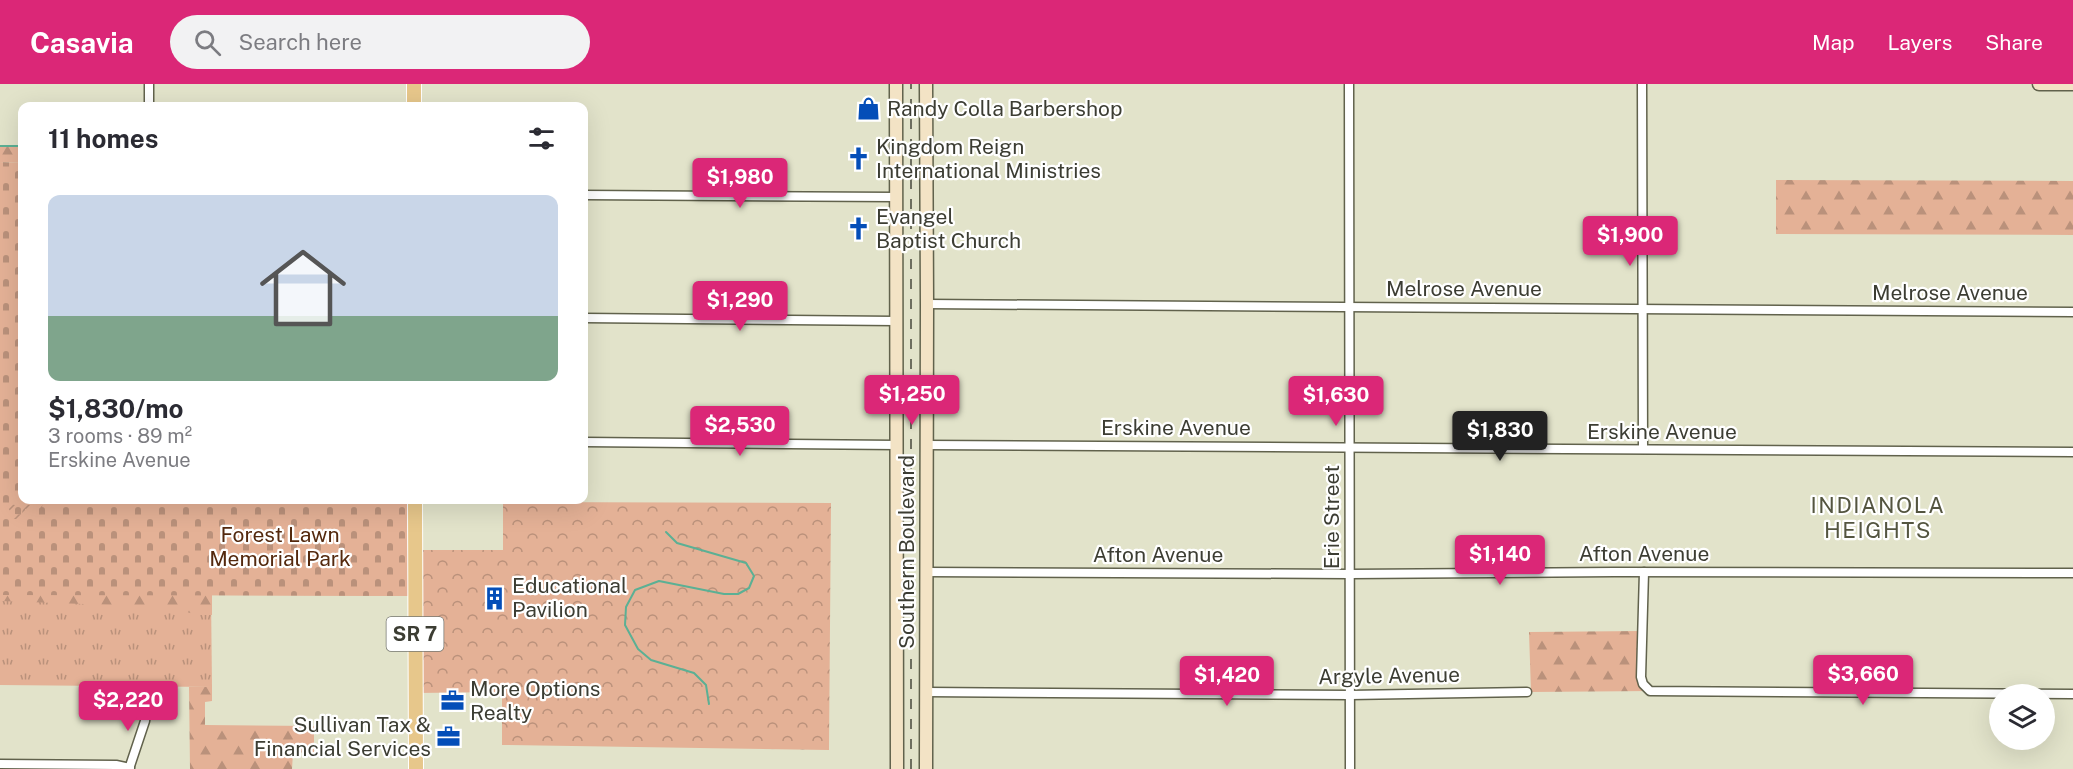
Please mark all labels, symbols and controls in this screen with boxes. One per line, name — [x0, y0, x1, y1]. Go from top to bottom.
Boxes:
search box — [170, 15, 590, 69]
text: Casavia — [30, 26, 134, 59]
icon: search — [191, 26, 224, 59]
text: Search here — [239, 29, 362, 55]
text: Map — [1812, 30, 1855, 55]
text: Layers — [1888, 30, 1952, 55]
text: Share — [1985, 30, 2043, 55]
shop icon: Randy Colla Barbershop — [856, 96, 882, 122]
place label: Randy Colla Barbershop — [887, 96, 1122, 121]
icon: filters — [525, 122, 558, 155]
text: 11 homes — [48, 123, 158, 154]
place label: Kingdom Reign International Ministries — [876, 134, 1101, 183]
church icon: Kingdom Reign International Ministries — [845, 146, 871, 172]
pin: $1,980 — [691, 158, 789, 209]
text: $1,980 — [706, 165, 774, 189]
place label: Evangel Baptist Church — [876, 204, 1021, 253]
church icon: Evangel Baptist Church — [845, 216, 871, 242]
pin: $1,900 — [1581, 216, 1679, 267]
text: $1,900 — [1597, 223, 1663, 247]
icon: home — [249, 234, 357, 342]
street label: Melrose Avenue — [1386, 276, 1542, 301]
street label: Melrose Avenue — [1872, 280, 2028, 305]
pin: $1,290 — [691, 281, 789, 332]
text: $1,290 — [707, 288, 773, 312]
pin: $1,250 — [863, 375, 961, 426]
pin: $1,630 — [1287, 376, 1385, 427]
text: $1,250 — [878, 382, 946, 406]
text: $1,630 — [1303, 383, 1370, 407]
text: $1,830/mo — [48, 393, 184, 424]
pin: $2,530 — [691, 406, 789, 457]
pin: $1,830 — [1451, 411, 1549, 462]
text: $2,530 — [704, 413, 776, 437]
street label: Erskine Avenue — [1101, 415, 1251, 440]
text: $1,830 — [1466, 418, 1534, 442]
street label: Erskine Avenue — [1587, 419, 1737, 444]
text: 3 rooms · 89 m² — [48, 424, 192, 448]
text: Erskine Avenue — [48, 448, 191, 472]
street label: Southern Boulevard — [894, 455, 919, 649]
street label: Erie Street — [1319, 465, 1344, 569]
district label: INDIANOLA HEIGHTS — [1811, 492, 1945, 543]
park label: Forest Lawn Memorial Park — [209, 522, 351, 571]
pin: $1,140 — [1451, 535, 1549, 586]
street label: Afton Avenue — [1579, 541, 1709, 566]
street label: Afton Avenue — [1093, 542, 1223, 567]
text: $1,140 — [1469, 542, 1531, 566]
place label: Educational Pavilion — [512, 573, 627, 622]
building icon: Educational Pavilion — [481, 585, 507, 611]
road number: SR 7 — [386, 617, 444, 651]
pin: $3,660 — [1814, 655, 1912, 706]
pin: $1,420 — [1178, 656, 1276, 707]
street label: Argyle Avenue — [1318, 662, 1460, 689]
text: $3,660 — [1827, 662, 1899, 686]
text: $1,420 — [1194, 663, 1260, 687]
place label: More Options Realty — [470, 676, 600, 725]
pin: $2,220 — [79, 681, 177, 732]
map controls — [1989, 684, 2055, 750]
button: layers — [1989, 684, 2055, 750]
text: $2,220 — [93, 688, 163, 712]
office icon: More Options Realty — [439, 688, 465, 714]
place label: Sullivan Tax & Financial Services — [254, 712, 431, 761]
office icon: Sullivan Tax & Financial Services — [436, 724, 462, 750]

